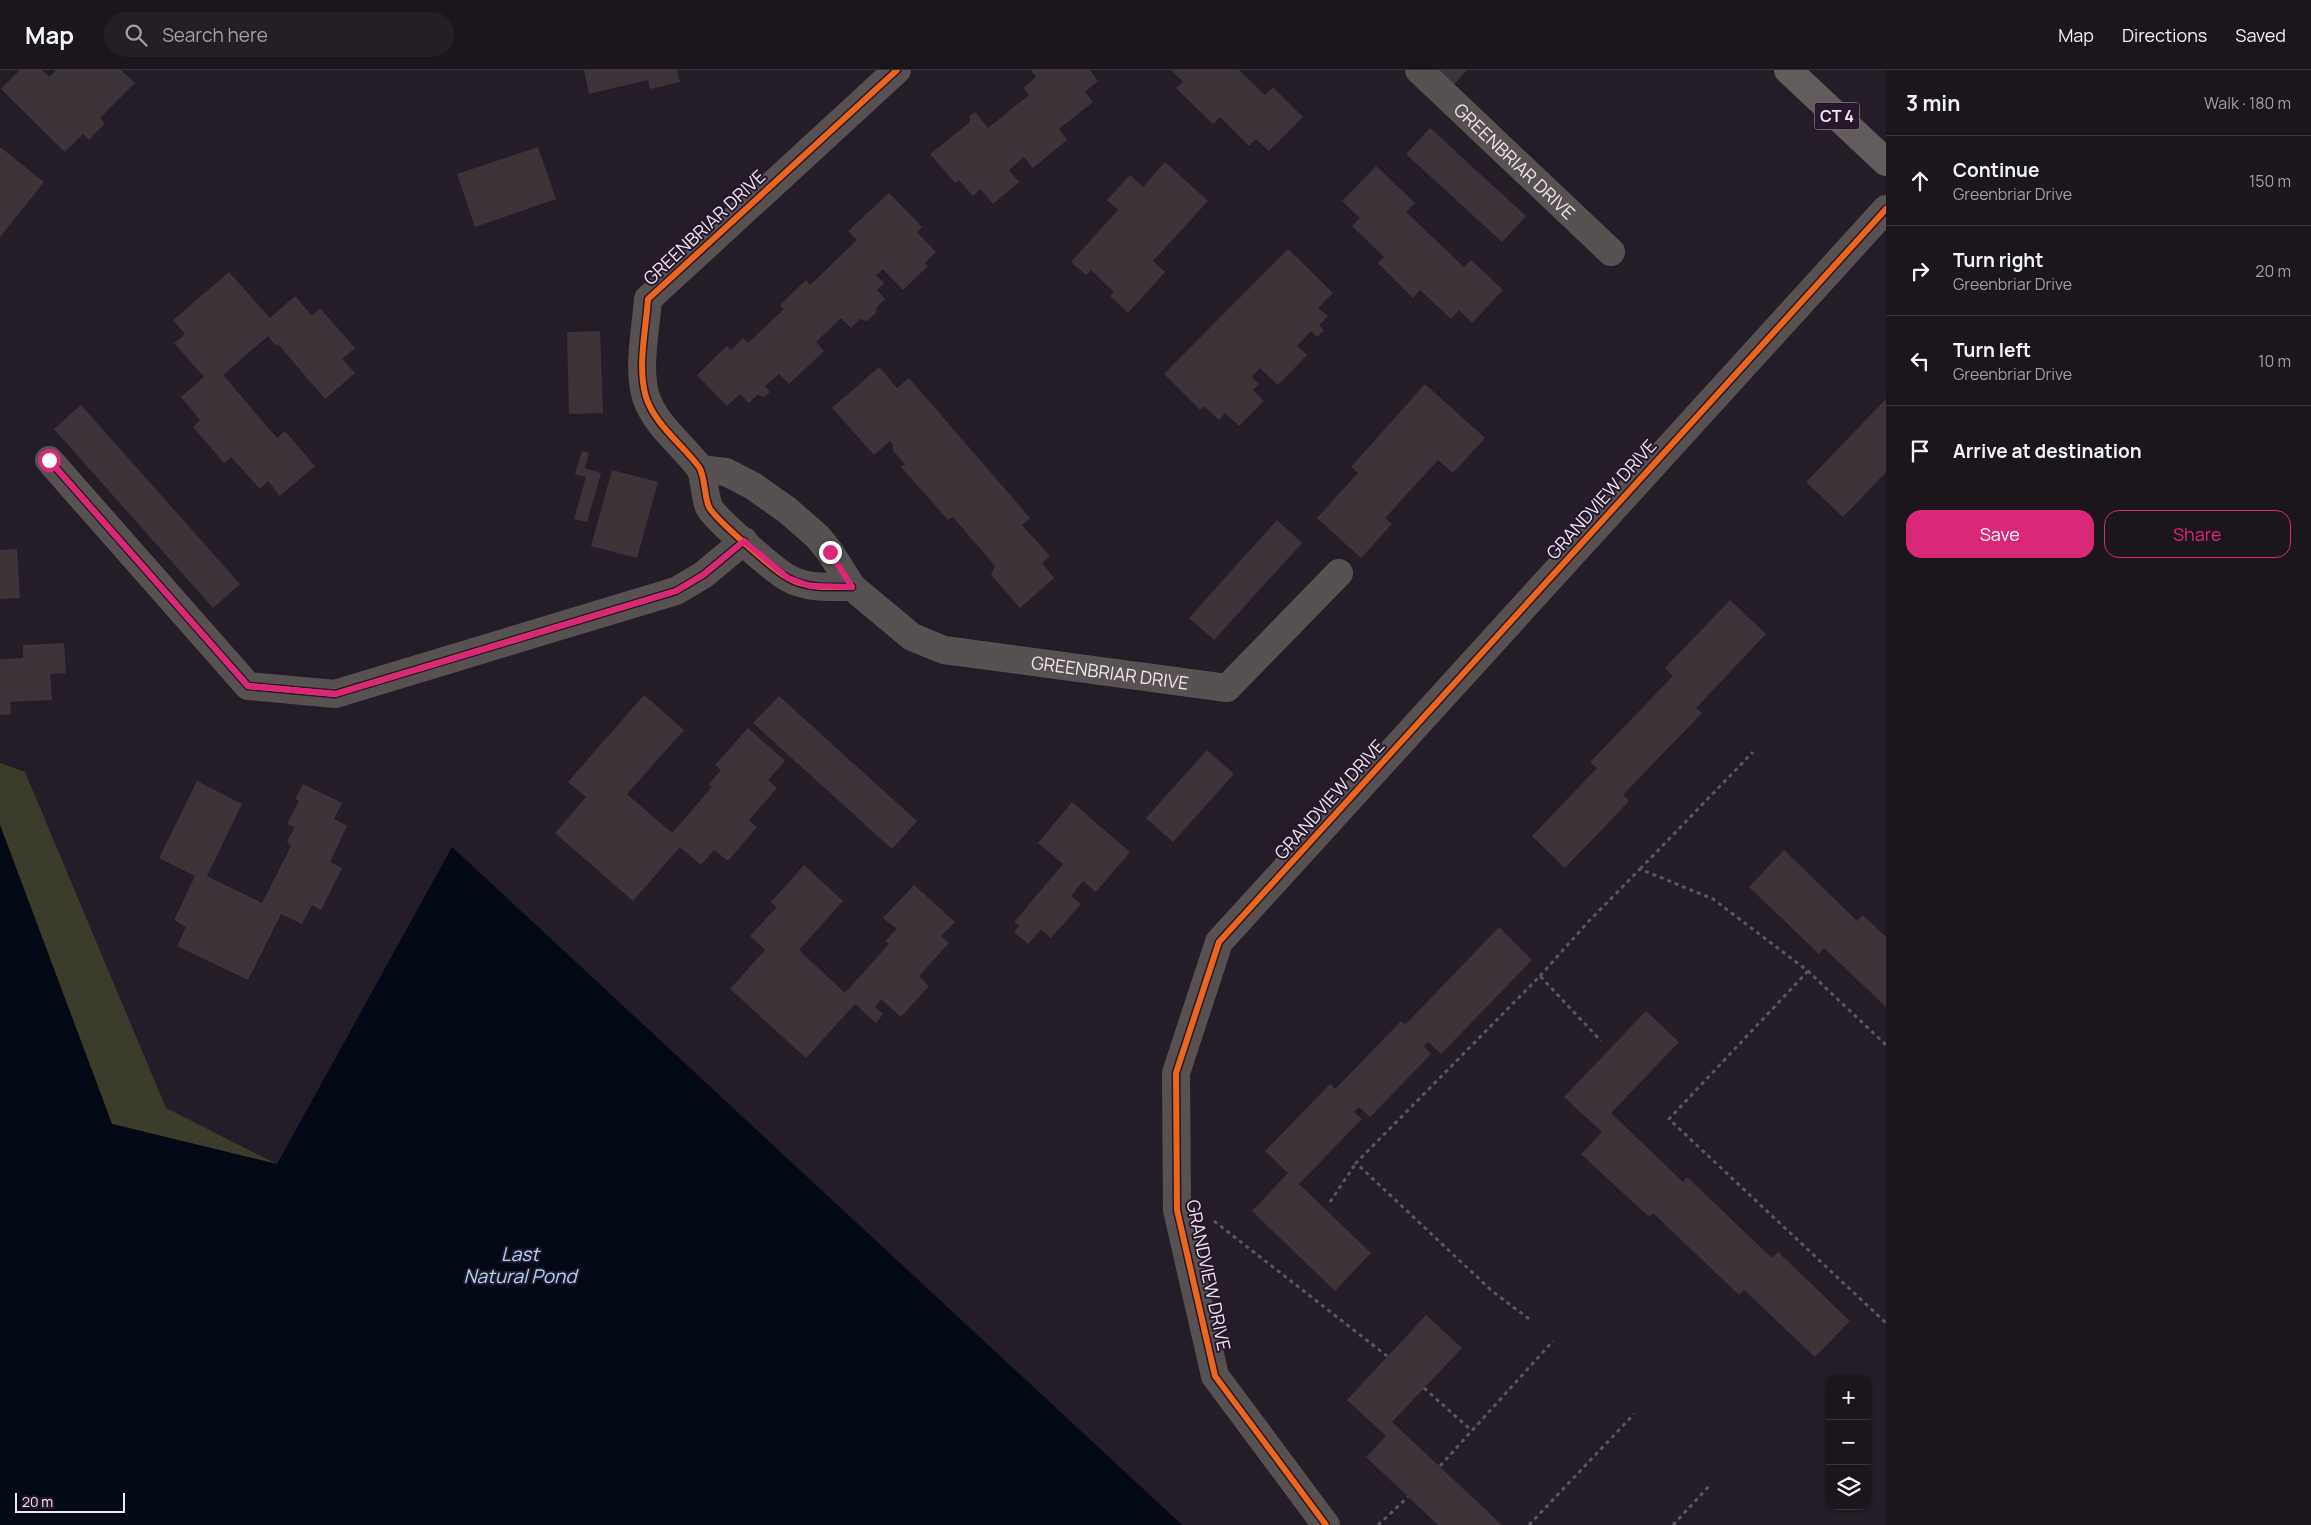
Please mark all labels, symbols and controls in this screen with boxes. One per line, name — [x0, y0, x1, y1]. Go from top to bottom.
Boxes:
search box — [104, 12, 454, 57]
text: Map — [25, 18, 74, 51]
icon: search — [122, 21, 150, 49]
text: Search here — [162, 22, 268, 48]
text: Map — [2058, 23, 2094, 47]
text: Directions — [2122, 23, 2207, 47]
text: Saved — [2235, 23, 2286, 47]
text: 3 min — [1906, 89, 1960, 117]
text: Walk · 180 m — [2204, 92, 2291, 114]
street label: GREENBRIAR DRIVE — [1449, 98, 1581, 224]
road number: CT 4 — [1814, 102, 1860, 129]
text: Continue — [1953, 157, 2039, 183]
street label: GREENBRIAR DRIVE — [638, 164, 770, 290]
icon: ahead — [1906, 167, 1934, 195]
text: 150 m — [2249, 170, 2291, 192]
text: Greenbriar Drive — [1953, 183, 2072, 205]
text: Turn right — [1953, 247, 2043, 273]
icon: right — [1906, 257, 1934, 285]
text: 20 m — [2255, 260, 2291, 282]
text: Greenbriar Drive — [1953, 273, 2072, 295]
text: Turn left — [1953, 337, 2031, 363]
icon: left — [1906, 347, 1934, 375]
text: 10 m — [2258, 350, 2291, 372]
text: Greenbriar Drive — [1953, 363, 2072, 385]
street label: GRANDVIEW DRIVE — [1541, 434, 1661, 564]
icon: arrive — [1906, 437, 1934, 465]
text: Arrive at destination — [1953, 438, 2142, 464]
route start — [38, 449, 61, 472]
button: Save — [1906, 510, 2094, 558]
button: Share — [2104, 510, 2291, 558]
route end — [819, 541, 842, 564]
street label: GREENBRIAR DRIVE — [1030, 650, 1190, 695]
street label: GRANDVIEW DRIVE — [1269, 734, 1389, 864]
street label: GRANDVIEW DRIVE — [1181, 1197, 1237, 1353]
water label: Last Natural Pond — [464, 1241, 579, 1289]
map controls — [1826, 1375, 1871, 1510]
button: + — [1826, 1375, 1871, 1420]
button: − — [1826, 1420, 1871, 1465]
button: layers — [1826, 1465, 1871, 1510]
scale bar — [15, 1490, 125, 1513]
text: 20 m — [22, 1492, 53, 1511]

